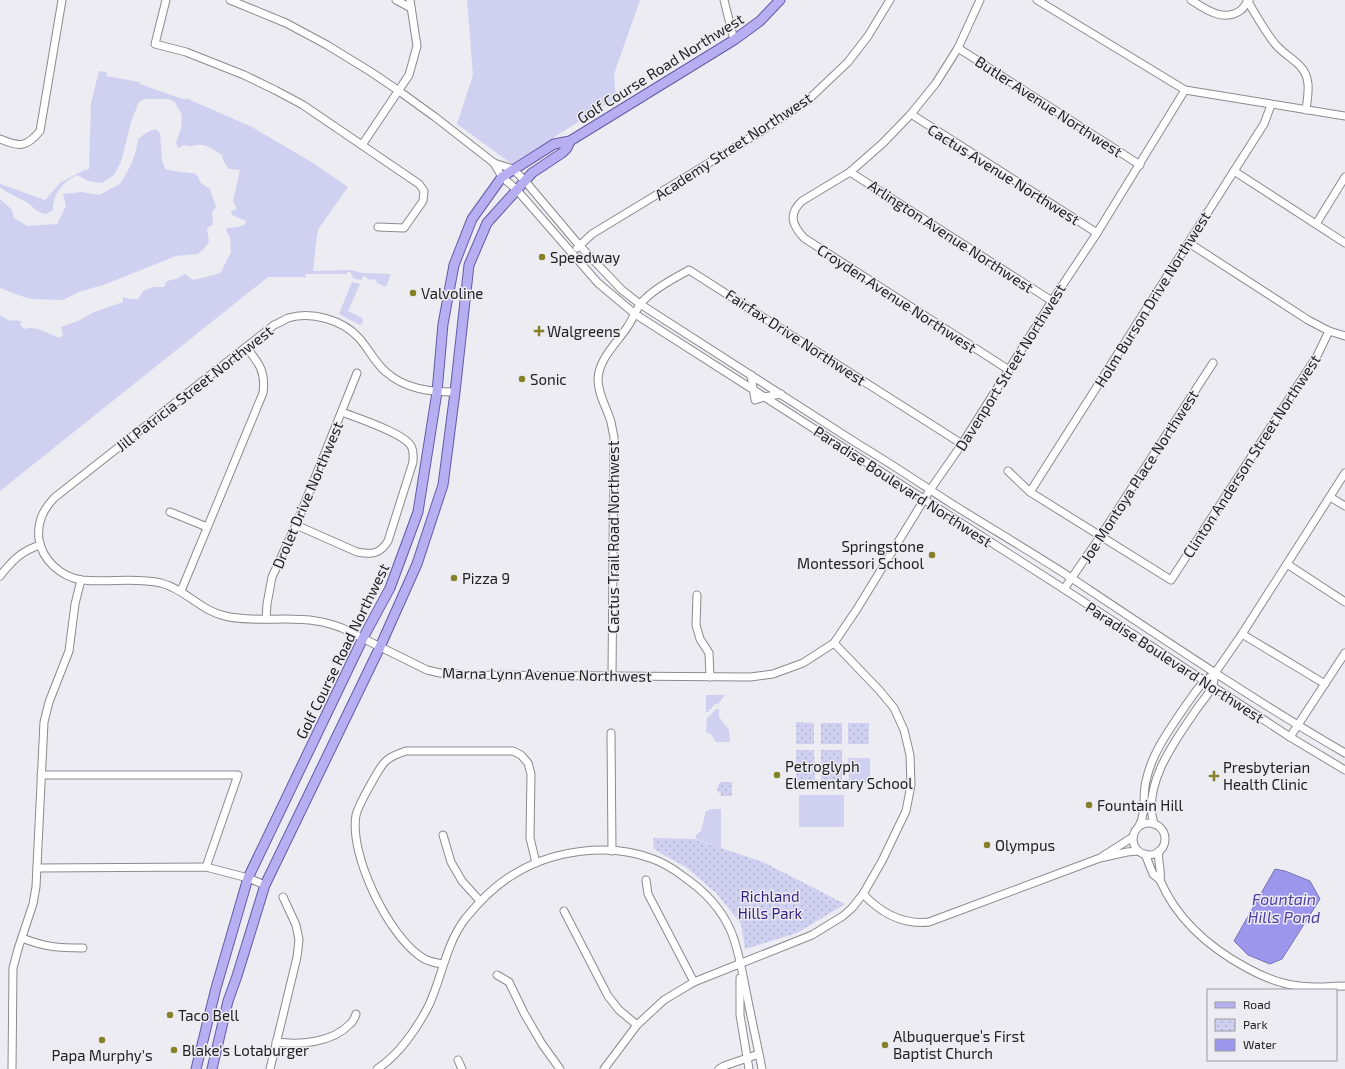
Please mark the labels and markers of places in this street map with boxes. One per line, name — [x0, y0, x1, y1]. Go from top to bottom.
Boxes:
place label: Speedway — [550, 248, 620, 266]
marker: Speedway — [537, 252, 547, 262]
place label: Valvoline — [421, 284, 483, 302]
marker: Valvoline — [408, 288, 418, 298]
place label: Walgreens — [547, 322, 620, 340]
marker: Walgreens — [534, 326, 544, 336]
place label: Sonic — [530, 370, 567, 388]
marker: Sonic — [517, 374, 527, 384]
place label: Springstone Montessori School — [797, 537, 925, 572]
marker: Springstone Montessori School — [927, 550, 937, 560]
place label: Pizza 9 — [462, 569, 510, 587]
marker: Pizza 9 — [449, 573, 459, 583]
place label: Petroglyph Elementary School — [785, 757, 913, 792]
place label: Presbyterian Health Clinic — [1223, 758, 1310, 793]
marker: Petroglyph Elementary School — [772, 770, 782, 780]
marker: Presbyterian Health Clinic — [1208, 770, 1220, 782]
place label: Fountain Hill — [1097, 796, 1184, 814]
marker: Fountain Hill — [1084, 800, 1094, 810]
place label: Olympus — [995, 836, 1055, 854]
marker: Olympus — [982, 840, 992, 850]
place label: Taco Bell — [178, 1006, 239, 1024]
marker: Taco Bell — [165, 1010, 175, 1020]
place label: Albuquerque’s First Baptist Church — [893, 1027, 1025, 1062]
marker: Papa Murphy's — [97, 1035, 107, 1045]
marker: Albuquerque’s First Baptist Church — [880, 1040, 890, 1050]
place label: Blake's Lotaburger — [182, 1041, 309, 1059]
marker: Blake's Lotaburger — [169, 1045, 179, 1055]
place label: Papa Murphy's — [51, 1046, 153, 1064]

